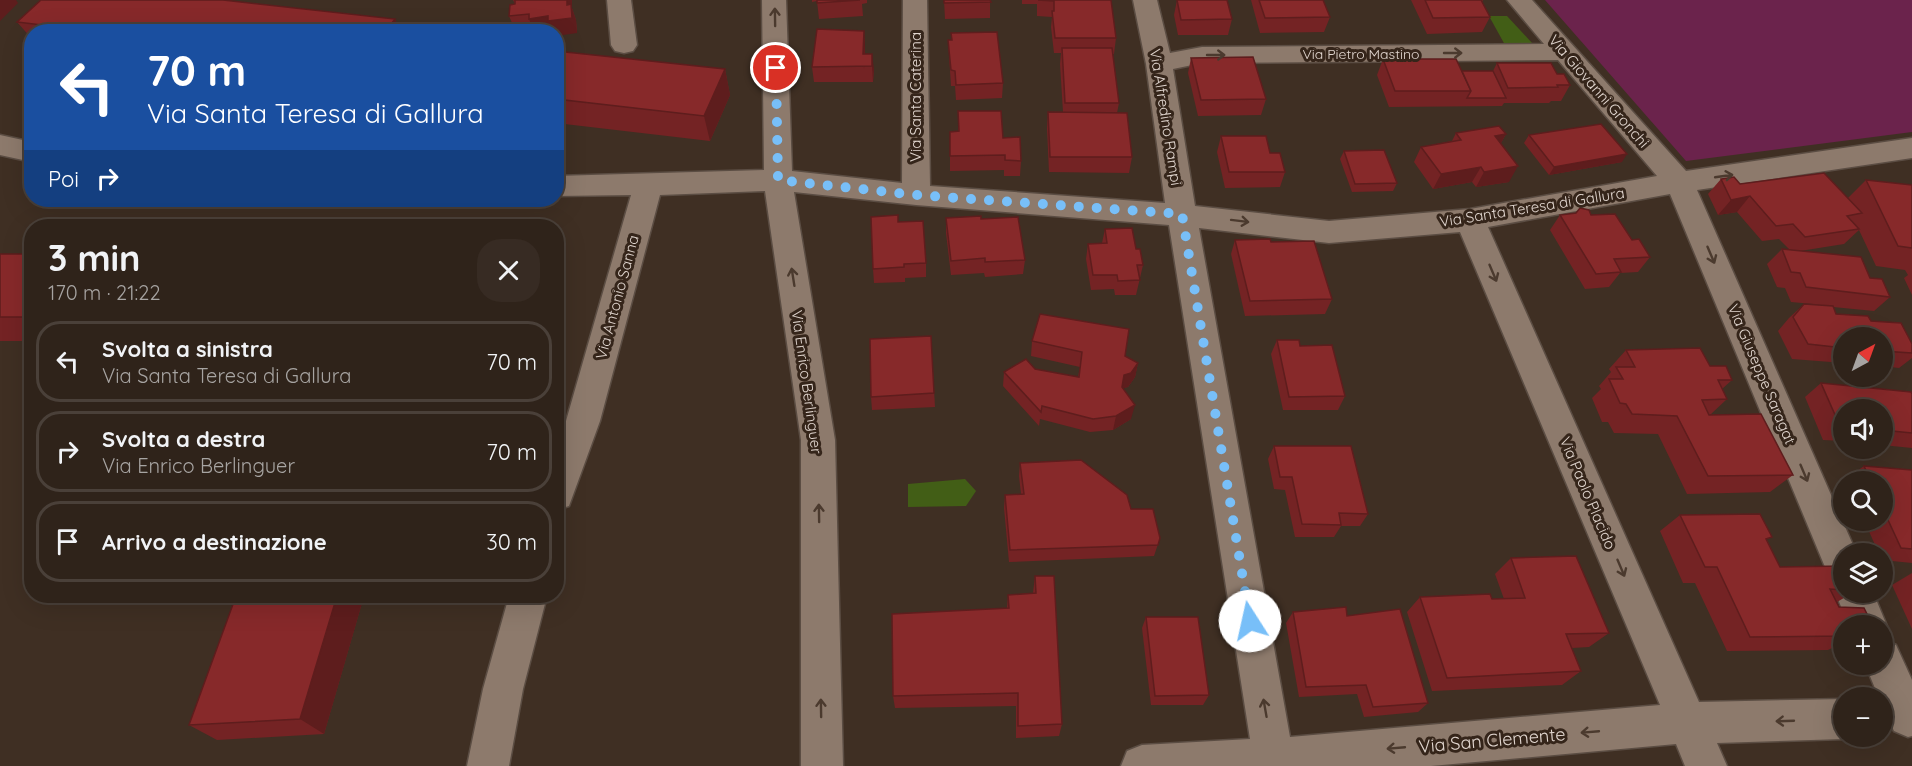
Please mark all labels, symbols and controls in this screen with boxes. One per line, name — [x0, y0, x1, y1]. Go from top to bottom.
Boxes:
one-way arrow — [769, 7, 781, 27]
street label: Via Giovanni Gronchi — [1545, 31, 1653, 151]
street label: Via Santa Caterina — [906, 32, 925, 162]
pin — [750, 42, 801, 93]
text: 70 m — [147, 44, 246, 97]
street label: Via Pietro Mastino — [1303, 45, 1419, 63]
street label: Via Alfredino Rampi — [1146, 47, 1186, 187]
one-way arrow — [1443, 47, 1463, 59]
icon: left — [48, 48, 126, 126]
one-way arrow — [1206, 49, 1226, 61]
icon: arrive — [759, 51, 792, 84]
text: Via Santa Teresa di Gallura — [147, 96, 484, 130]
icon: right — [91, 162, 124, 195]
text: Poi — [48, 165, 79, 193]
one-way arrow — [1713, 170, 1733, 181]
street label: Via Santa Teresa di Gallura — [1438, 183, 1626, 231]
one-way arrow — [1229, 216, 1249, 227]
street label: Via Antonio Sanna — [591, 233, 643, 361]
text: 3 min — [48, 235, 141, 280]
button: close — [477, 239, 540, 302]
one-way arrow — [1706, 245, 1717, 264]
one-way arrow — [1488, 264, 1499, 282]
one-way arrow — [787, 268, 798, 288]
text: 170 m · 21:22 — [48, 280, 160, 305]
street label: Via Giuseppe Saragat — [1724, 301, 1800, 447]
street label: Via Enrico Berlinguer — [788, 309, 827, 455]
north arrow — [1833, 327, 1893, 387]
map controls — [1833, 327, 1893, 747]
text: Svolta a sinistra — [102, 335, 273, 363]
icon: left — [51, 345, 84, 378]
text: 70 m — [487, 348, 537, 376]
text: Via Santa Teresa di Gallura — [102, 363, 351, 388]
button: sound — [1833, 399, 1893, 459]
text: Svolta a destra — [102, 425, 265, 453]
street label: Via Paolo Placido — [1556, 434, 1620, 552]
icon: right — [51, 435, 84, 468]
text: 70 m — [487, 438, 537, 466]
text: Via Enrico Berlinguer — [102, 453, 295, 478]
one-way arrow — [1799, 464, 1810, 482]
button: search — [1833, 471, 1893, 531]
one-way arrow — [813, 503, 825, 523]
icon: arrive — [51, 525, 84, 558]
text: Arrivo a destinazione — [102, 528, 327, 556]
text: 30 m — [486, 528, 537, 556]
button: layers — [1833, 543, 1893, 603]
one-way arrow — [1616, 559, 1627, 577]
position arrow — [1218, 589, 1282, 653]
button: + — [1833, 615, 1893, 675]
button: − — [1833, 687, 1893, 747]
one-way arrow — [815, 698, 827, 718]
one-way arrow — [1259, 699, 1270, 719]
one-way arrow — [1776, 715, 1796, 726]
street label: Via San Clemente — [1418, 722, 1566, 758]
one-way arrow — [1581, 727, 1601, 738]
one-way arrow — [1387, 743, 1407, 754]

